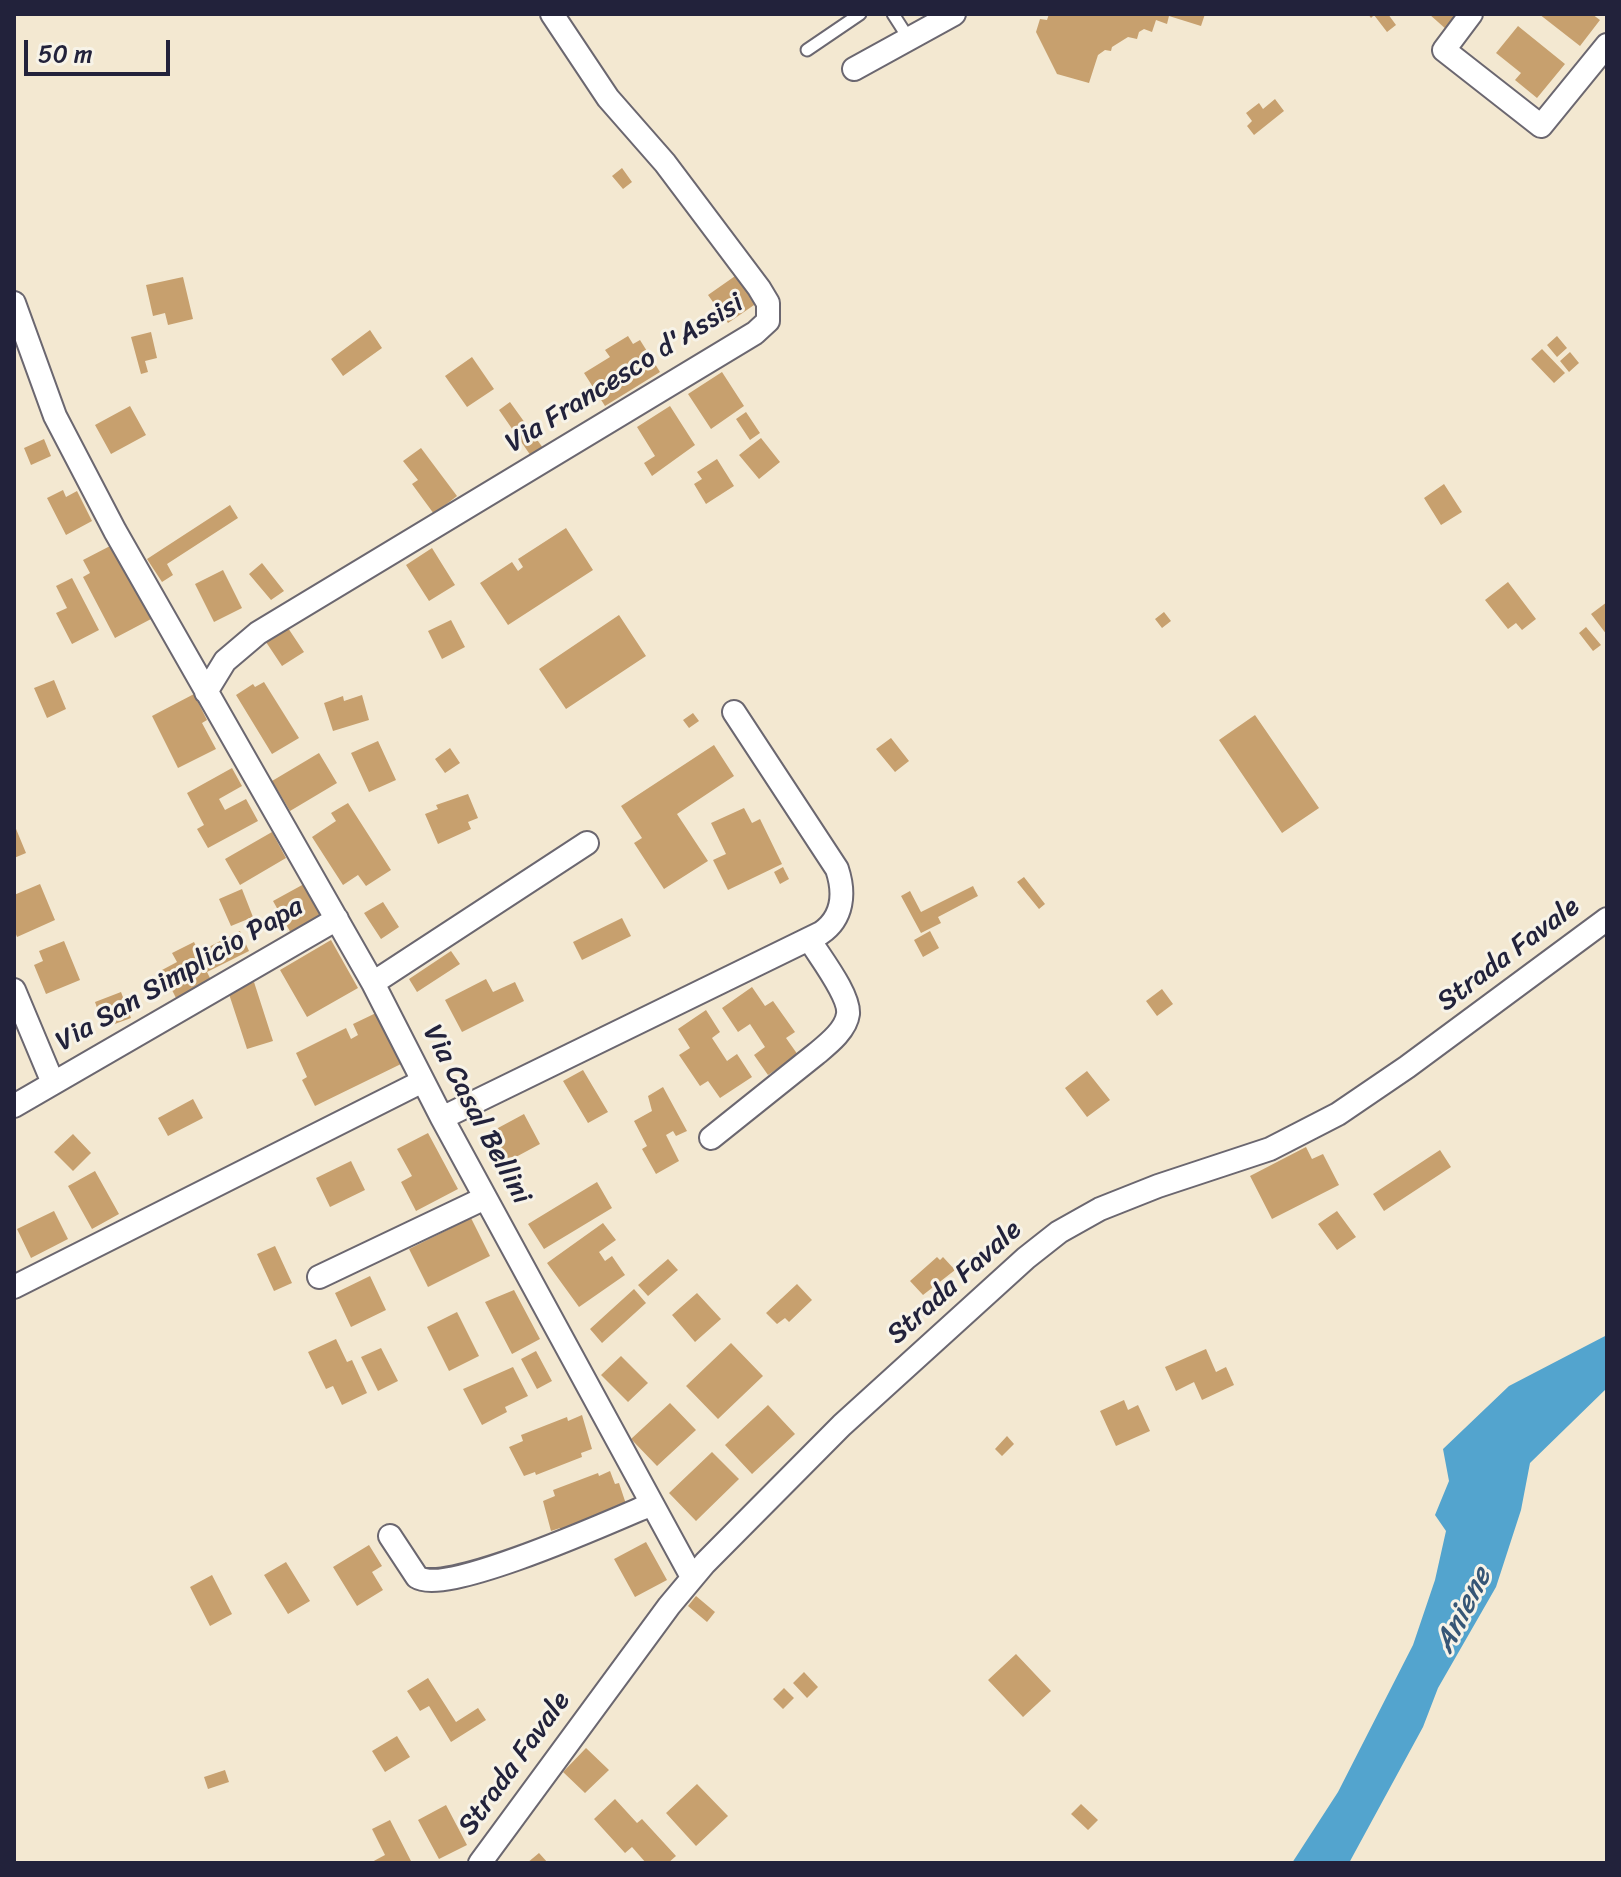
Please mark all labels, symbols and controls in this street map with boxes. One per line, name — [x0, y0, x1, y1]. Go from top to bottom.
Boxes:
scale bar — [28, 24, 174, 74]
text: 50 m — [38, 33, 93, 75]
street label: Via Francesco d'Assisi — [500, 287, 750, 461]
street label: Via San Simplicio Papa — [50, 890, 310, 1060]
street label: Strada Favale — [1431, 891, 1587, 1019]
street label: Via Casal Bellini — [415, 1020, 537, 1210]
street label: Strada Favale — [881, 1214, 1029, 1352]
water label: Aniene — [1427, 1563, 1501, 1659]
street label: Strada Favale — [452, 1686, 578, 1842]

